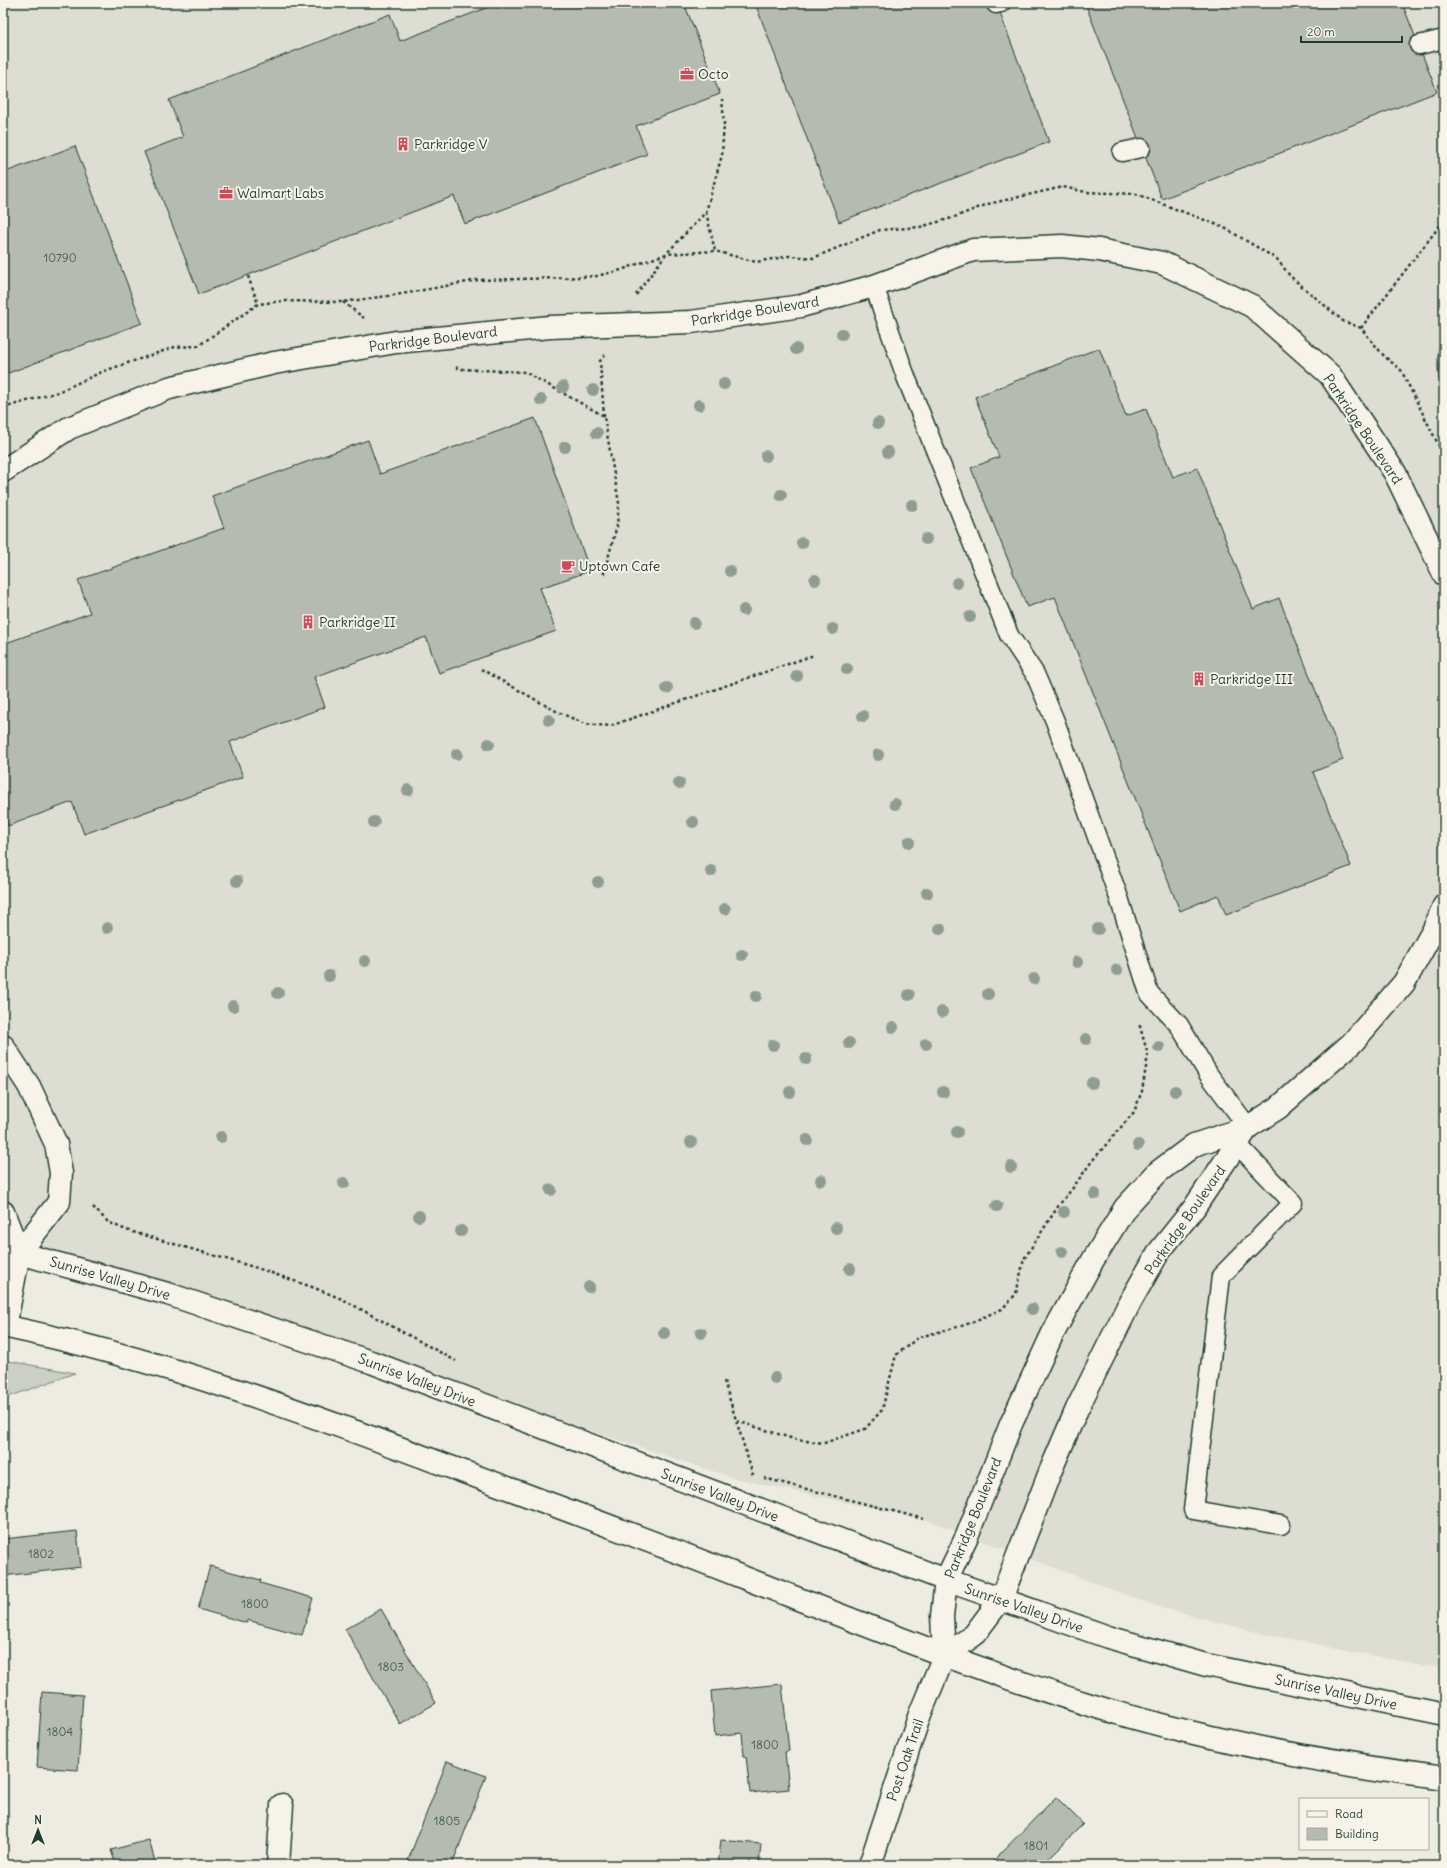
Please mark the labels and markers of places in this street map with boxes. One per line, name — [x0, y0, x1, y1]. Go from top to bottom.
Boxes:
place label: Octo — [698, 65, 729, 83]
office icon: Octo — [679, 66, 695, 82]
place label: Parkridge V — [414, 135, 488, 153]
building icon: Parkridge V — [395, 136, 411, 152]
place label: Walmart Labs — [237, 184, 324, 202]
office icon: Walmart Labs — [218, 185, 234, 201]
place label: Uptown Cafe — [579, 557, 660, 575]
cafe icon: Uptown Cafe — [560, 558, 576, 574]
place label: Parkridge II — [319, 613, 396, 631]
building icon: Parkridge II — [300, 614, 316, 630]
place label: Parkridge III — [1210, 670, 1293, 688]
building icon: Parkridge III — [1191, 671, 1207, 687]

